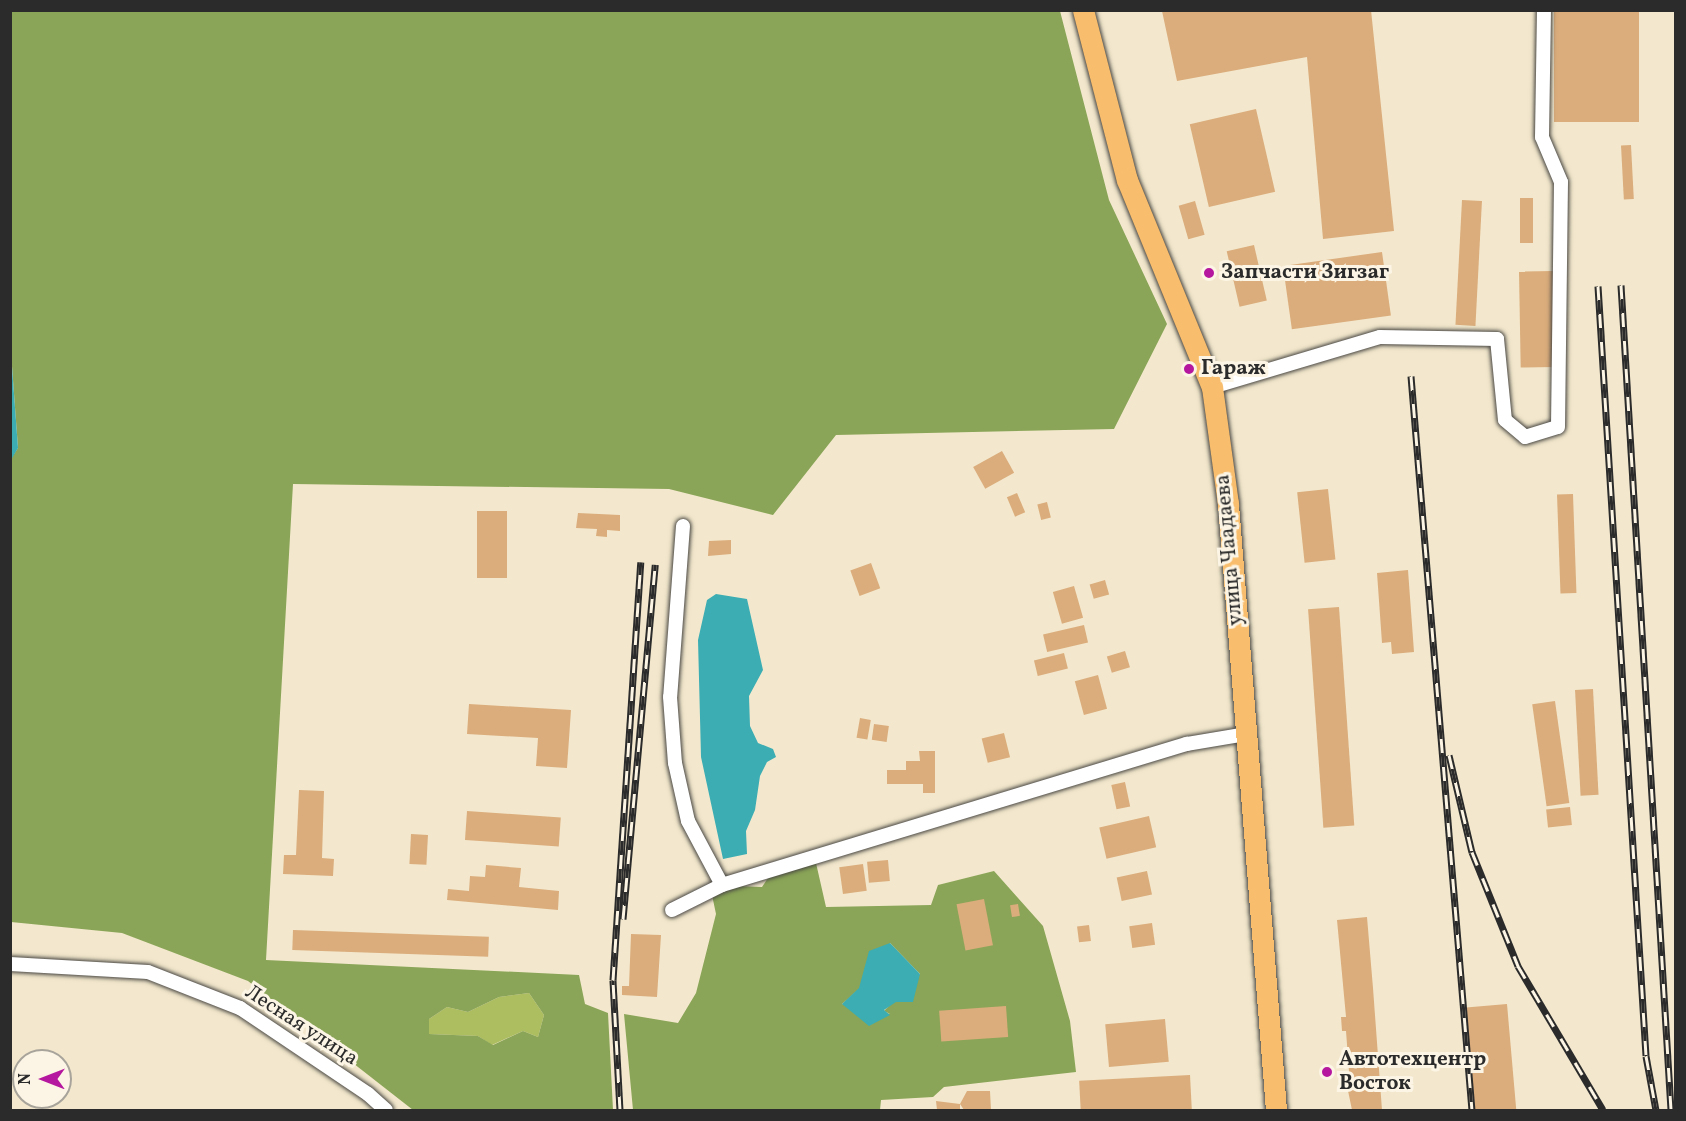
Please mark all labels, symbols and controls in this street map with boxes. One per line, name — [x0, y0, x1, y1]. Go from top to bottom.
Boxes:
place label: Запчасти Зигзаг — [1221, 260, 1389, 286]
marker: Запчасти Зигзаг — [1202, 266, 1216, 280]
place label: Гараж — [1201, 356, 1266, 382]
marker: Гараж — [1182, 362, 1196, 376]
street label: улица Чаадаева — [1211, 473, 1249, 627]
street label: Лесная улица — [239, 980, 363, 1072]
place label: Автотехцентр Восток — [1339, 1047, 1486, 1097]
north arrow — [12, 1049, 72, 1109]
marker: Автотехцентр Восток — [1320, 1065, 1334, 1079]
text: N — [15, 1073, 37, 1085]

